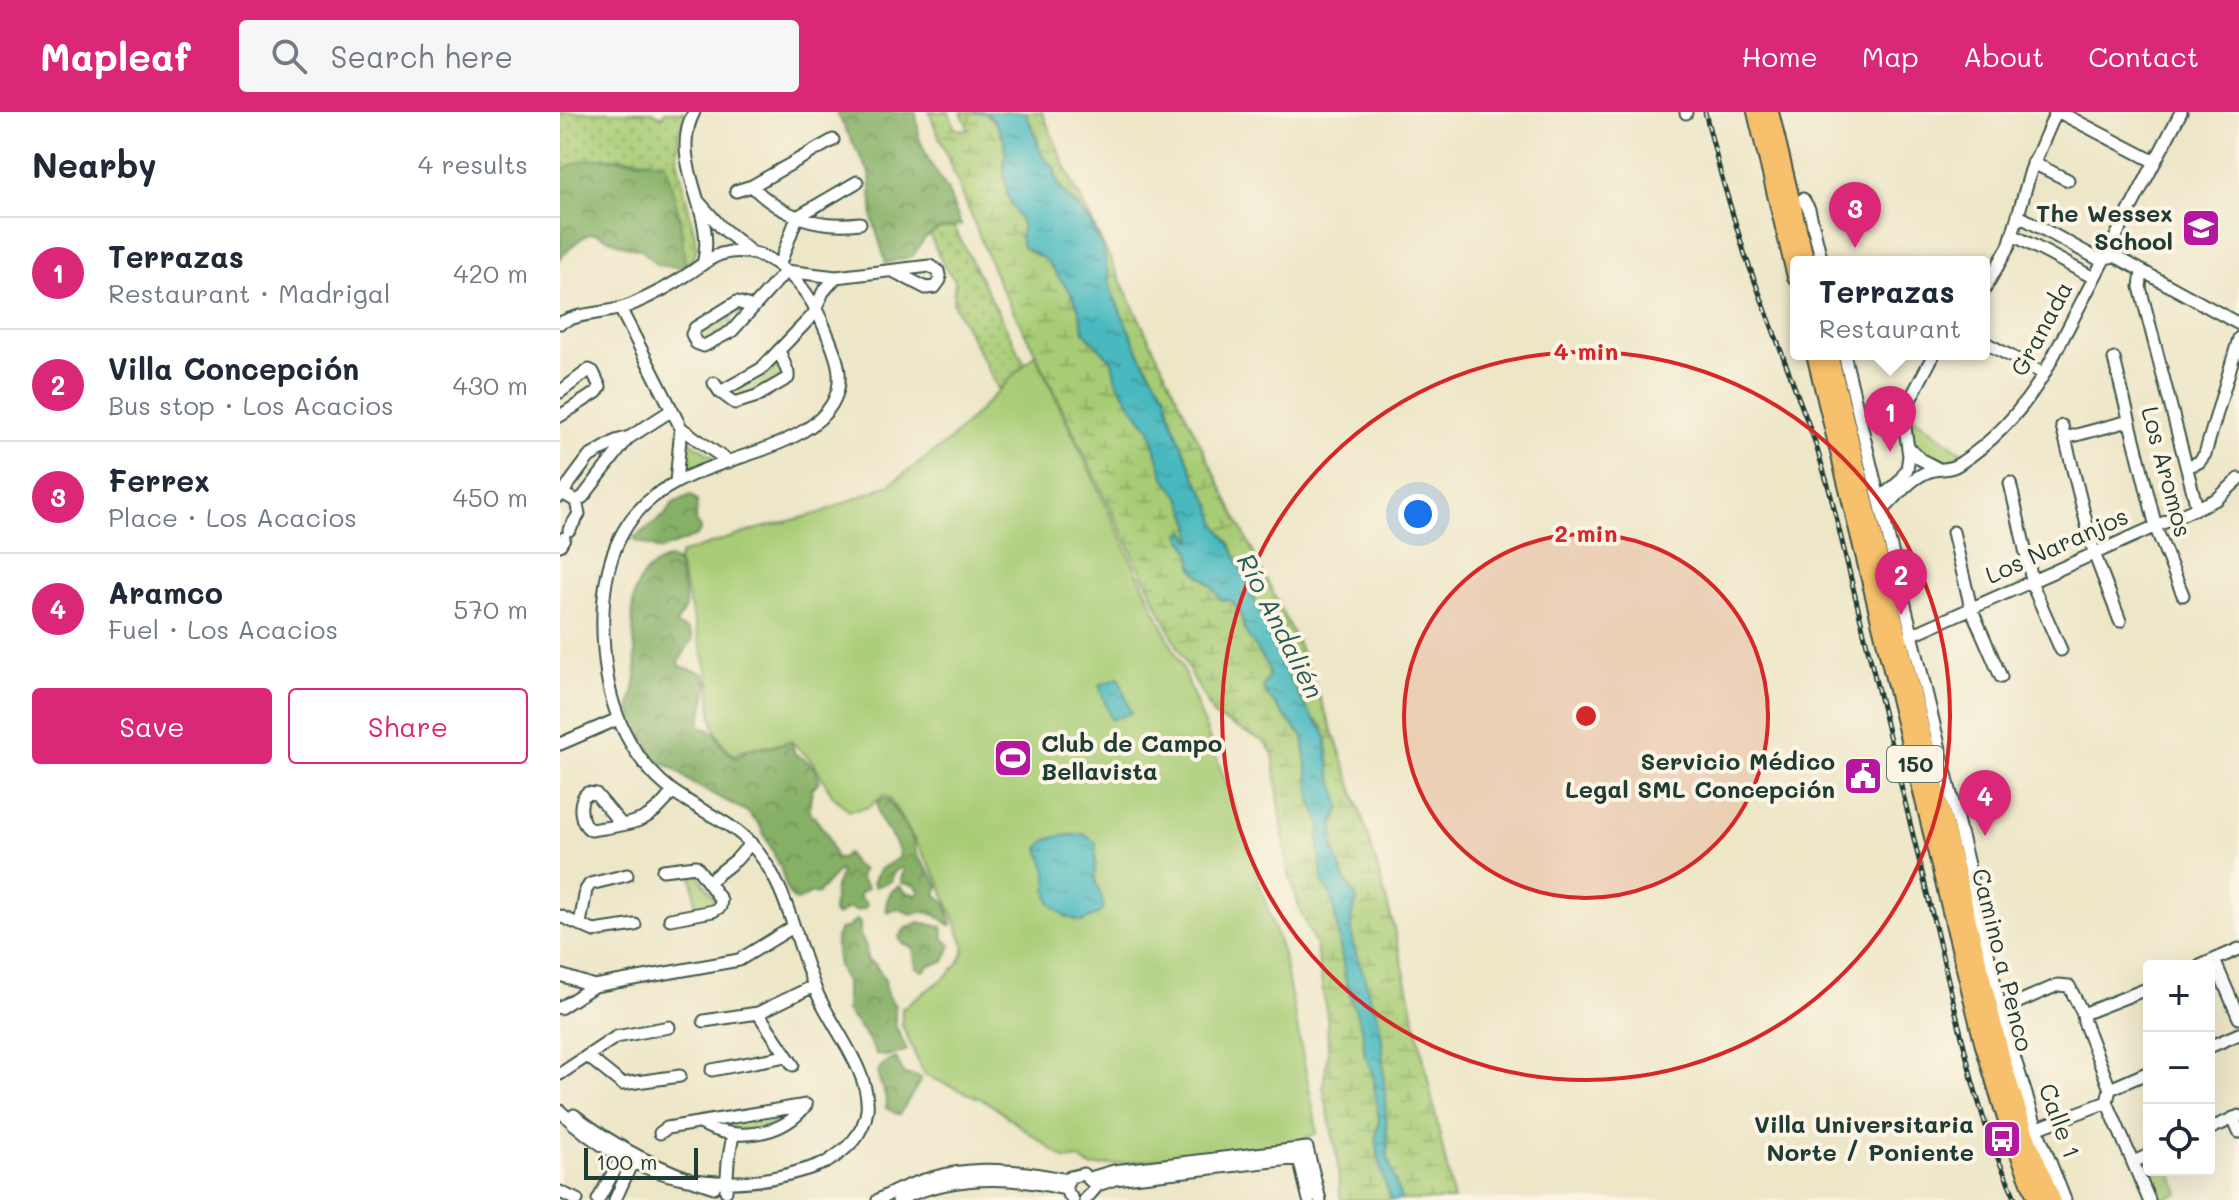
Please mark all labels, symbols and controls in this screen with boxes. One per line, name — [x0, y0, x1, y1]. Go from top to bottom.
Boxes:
search box — [239, 20, 799, 92]
text: Mapleaf — [40, 31, 191, 81]
icon: search — [267, 34, 311, 78]
text: Search here — [331, 36, 513, 76]
text: Home — [1742, 38, 1818, 74]
text: Map — [1862, 38, 1919, 74]
text: About — [1963, 38, 2044, 74]
text: Contact — [2088, 38, 2199, 74]
text: Nearby — [32, 142, 157, 187]
text: 4 results — [418, 147, 528, 181]
pin: 3 — [1829, 182, 1881, 248]
place label: The Wessex School — [2036, 197, 2173, 256]
school or university icon: The Wessex School — [2180, 207, 2222, 249]
text: Terrazas — [108, 236, 244, 276]
text: 1 — [52, 256, 64, 290]
text: 420 m — [453, 256, 528, 290]
popup — [1790, 256, 1990, 360]
text: Terrazas — [1819, 271, 1955, 311]
street label: Granada — [2003, 275, 2079, 381]
text: Restaurant · Madrigal — [108, 276, 391, 310]
text: Restaurant — [1819, 311, 1961, 345]
text: 4 min — [1554, 335, 1618, 366]
text: Villa Concepción — [108, 348, 359, 388]
text: 2 — [51, 368, 65, 402]
text: 430 m — [452, 368, 528, 402]
pin: 1 — [1864, 386, 1916, 452]
text: Bus stop · Los Acacios — [108, 388, 394, 422]
street label: Los Aromos — [2135, 403, 2200, 540]
text: Ferrex — [108, 460, 210, 500]
text: 3 — [50, 480, 66, 514]
text: 450 m — [452, 480, 528, 514]
your location — [1398, 494, 1438, 534]
street label: Los Naranjos — [1980, 499, 2133, 590]
text: Place · Los Acacios — [108, 500, 357, 534]
text: 2 min — [1555, 517, 1618, 548]
water label: Río Andalién — [1230, 547, 1332, 704]
pin: 2 — [1875, 549, 1927, 615]
text: Aramco — [108, 572, 223, 612]
text: 4 — [50, 592, 66, 626]
text: 570 m — [453, 592, 528, 626]
text: Fuel · Los Acacios — [108, 612, 338, 646]
button: Save — [32, 688, 272, 764]
button: Share — [288, 688, 528, 764]
centre of rings — [1572, 702, 1600, 730]
place label: Club de Campo Bellavista — [1041, 727, 1222, 786]
sports icon: Club de Campo Bellavista — [992, 737, 1034, 779]
place label: Servicio Médico Legal SML Concepción — [1565, 745, 1835, 804]
road number: 150 — [1887, 746, 1943, 782]
public building icon: Servicio Médico Legal SML Concepción — [1842, 755, 1884, 797]
pin: 4 — [1959, 770, 2011, 836]
street label: Camino a Penco — [1966, 865, 2041, 1054]
map controls — [2143, 960, 2215, 1176]
button: + — [2143, 960, 2215, 1032]
button: − — [2143, 1032, 2215, 1104]
street label: Calle 1 — [2033, 1079, 2088, 1162]
button: locate — [2143, 1104, 2215, 1176]
place label: Villa Universitaria Norte / Poniente — [1754, 1108, 1974, 1167]
bus stop icon: Villa Universitaria Norte / Poniente — [1981, 1118, 2023, 1160]
scale bar — [584, 1144, 698, 1180]
text: 100 m — [596, 1147, 658, 1176]

